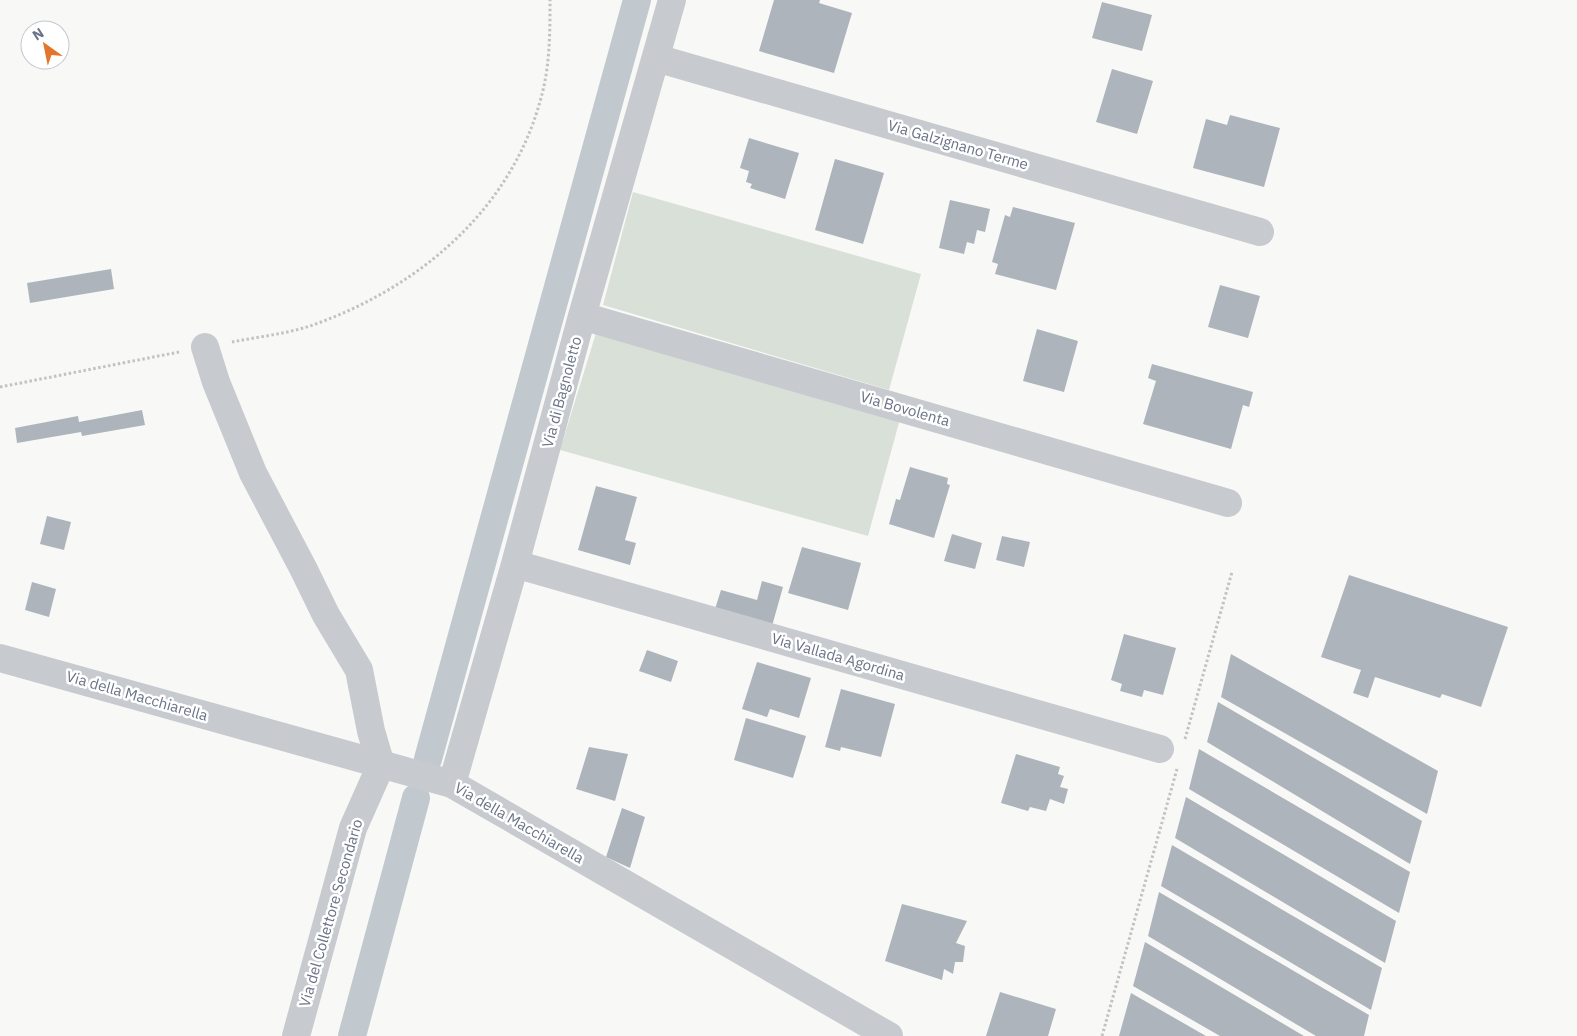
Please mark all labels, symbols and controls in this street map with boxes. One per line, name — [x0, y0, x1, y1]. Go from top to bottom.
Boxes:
north arrow — [20, 20, 70, 70]
text: N — [29, 24, 47, 44]
street label: Via Galzignano Terme — [886, 115, 1031, 174]
street label: Via di Bagnoletto — [538, 334, 585, 449]
street label: Via Bovolenta — [858, 387, 952, 430]
street label: Via Vallada Agordina — [769, 628, 907, 685]
street label: Via della Macchiarella — [64, 666, 210, 725]
street label: Via della Macchiarella — [451, 778, 587, 867]
street label: Via del Collettore Secondario — [295, 817, 366, 1009]

